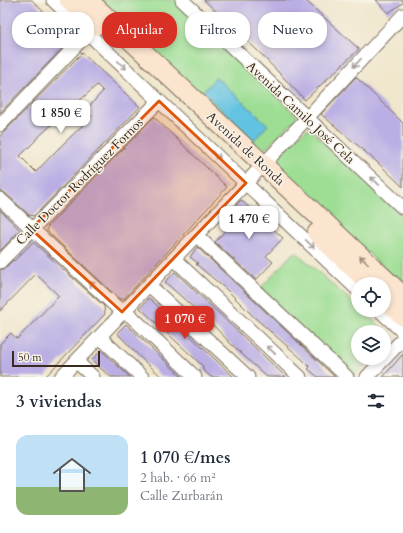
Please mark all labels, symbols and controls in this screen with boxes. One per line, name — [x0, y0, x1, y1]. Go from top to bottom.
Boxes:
chip: Comprar — [12, 12, 94, 48]
chip: Alquilar — [102, 12, 177, 48]
chip: Filtros — [185, 12, 250, 48]
chip: Nuevo — [258, 12, 327, 48]
street label: Avenida Camilo José Cela — [242, 57, 359, 168]
one-way arrow — [352, 58, 362, 68]
one-way arrow — [117, 60, 127, 70]
pin: 1 850 € — [24, 100, 98, 134]
text: 1 850 € — [40, 104, 82, 122]
street label: Avenida de Ronda — [202, 108, 289, 190]
street label: Calle Doctor Rodríguez Fornos — [12, 114, 147, 249]
one-way arrow — [211, 150, 221, 160]
one-way arrow — [370, 177, 380, 186]
pin: 1 470 € — [212, 206, 286, 240]
text: 1 470 € — [228, 210, 270, 228]
one-way arrow — [305, 239, 315, 249]
one-way arrow — [360, 256, 370, 265]
map controls — [351, 277, 391, 365]
button: locate — [351, 277, 391, 317]
one-way arrow — [89, 282, 99, 291]
pin: 1 070 € — [148, 306, 222, 340]
text: 1 070 € — [164, 310, 206, 328]
button: layers — [351, 325, 391, 365]
one-way arrow — [266, 345, 276, 355]
scale bar — [12, 349, 100, 368]
text: 50 m — [18, 350, 42, 365]
text: 3 viviendas — [16, 390, 102, 413]
icon: filters — [365, 390, 387, 412]
text: 1 070 €/mes — [140, 446, 230, 469]
icon: home — [48, 451, 96, 499]
text: 2 hab. · 66 m² — [140, 469, 216, 487]
text: Calle Zurbarán — [140, 487, 223, 505]

